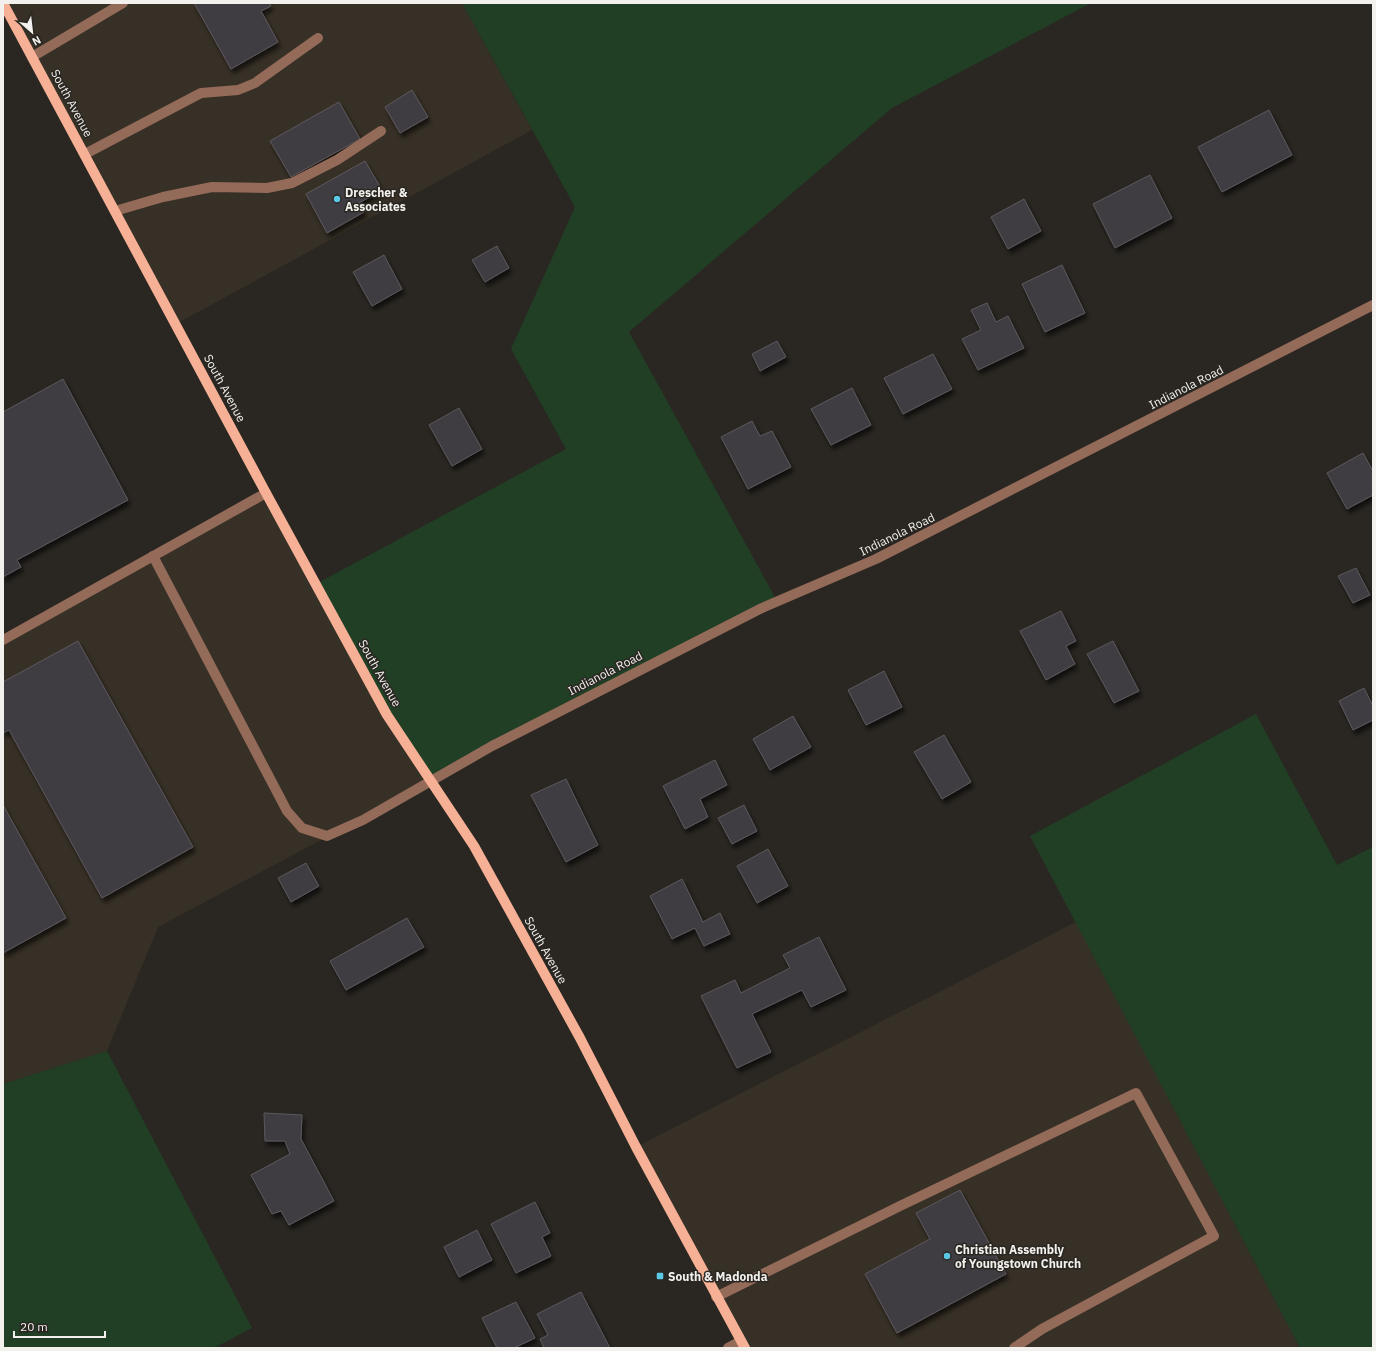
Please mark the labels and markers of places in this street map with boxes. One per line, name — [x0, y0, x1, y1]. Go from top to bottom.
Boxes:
place label: Drescher & Associates — [345, 185, 408, 214]
marker: Drescher & Associates — [332, 194, 342, 204]
place label: Christian Assembly of Youngstown Church — [955, 1242, 1081, 1271]
marker: Christian Assembly of Youngstown Church — [942, 1251, 952, 1261]
place label: South & Madonda — [668, 1269, 768, 1284]
marker: South & Madonda — [655, 1271, 665, 1281]

